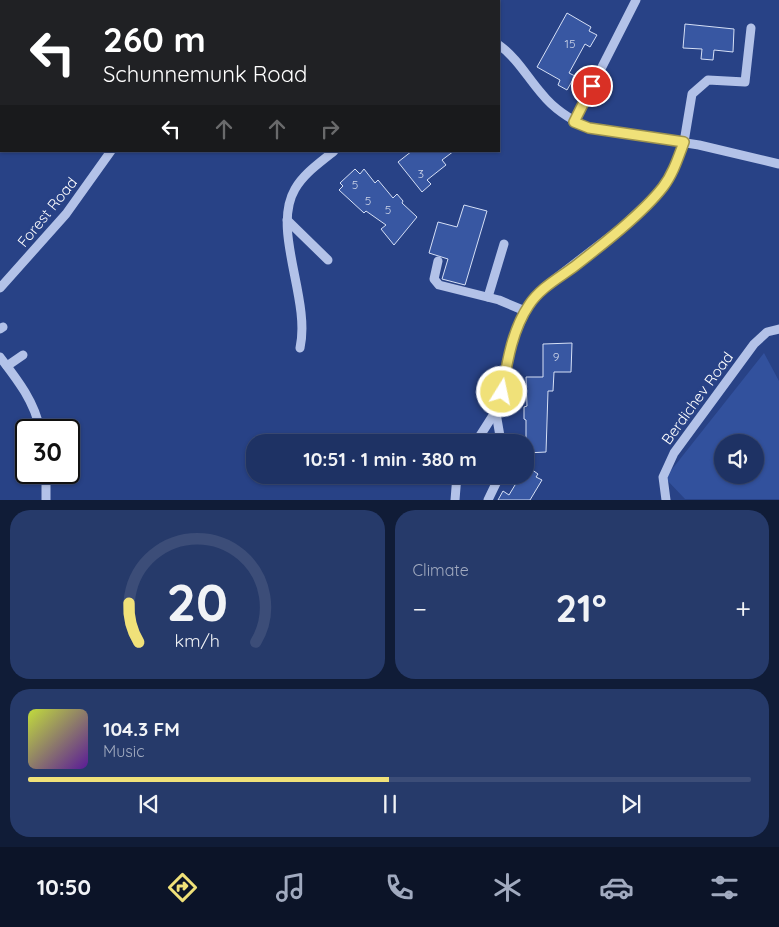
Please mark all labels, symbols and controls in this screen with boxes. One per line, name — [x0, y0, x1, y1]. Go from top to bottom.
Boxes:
text: 260 m — [103, 17, 206, 61]
icon: left — [20, 20, 85, 85]
house number: 15 — [565, 36, 575, 51]
text: Schunnemunk Road — [103, 60, 307, 88]
pin — [571, 65, 613, 107]
icon: arrive — [578, 72, 606, 100]
icon: left — [157, 115, 185, 143]
icon: ahead — [210, 115, 238, 143]
icon: ahead — [263, 115, 291, 143]
icon: right — [316, 115, 344, 143]
house number: 3 — [418, 166, 424, 181]
street label: Forest Road — [13, 173, 81, 251]
house number: 5 — [352, 177, 358, 192]
house number: 5 — [365, 193, 371, 208]
house number: 5 — [385, 202, 391, 217]
street label: Berdichev Road — [657, 348, 737, 448]
house number: 9 — [553, 349, 560, 364]
position arrow — [475, 365, 527, 417]
speed limit sign: 30 — [15, 419, 80, 484]
map controls — [714, 434, 764, 484]
button: sound — [714, 434, 764, 484]
text: 10:51 · 1 min · 380 m — [303, 447, 477, 471]
text: Climate — [413, 560, 469, 580]
text: 20 — [166, 569, 228, 634]
text: 21° — [555, 584, 607, 632]
text: − — [413, 591, 427, 626]
text: + — [735, 591, 751, 626]
text: km/h — [175, 629, 220, 651]
text: 104.3 FM — [103, 717, 180, 741]
text: Music — [103, 741, 145, 761]
icon: previous — [135, 790, 163, 818]
icon: pause — [376, 790, 404, 818]
icon: next — [617, 790, 645, 818]
icon: directions — [165, 870, 200, 905]
icon: music — [273, 870, 308, 905]
icon: phone — [382, 870, 417, 905]
icon: climate — [490, 870, 525, 905]
icon: car — [599, 870, 634, 905]
icon: filters — [707, 870, 742, 905]
text: 10:50 — [37, 873, 91, 901]

